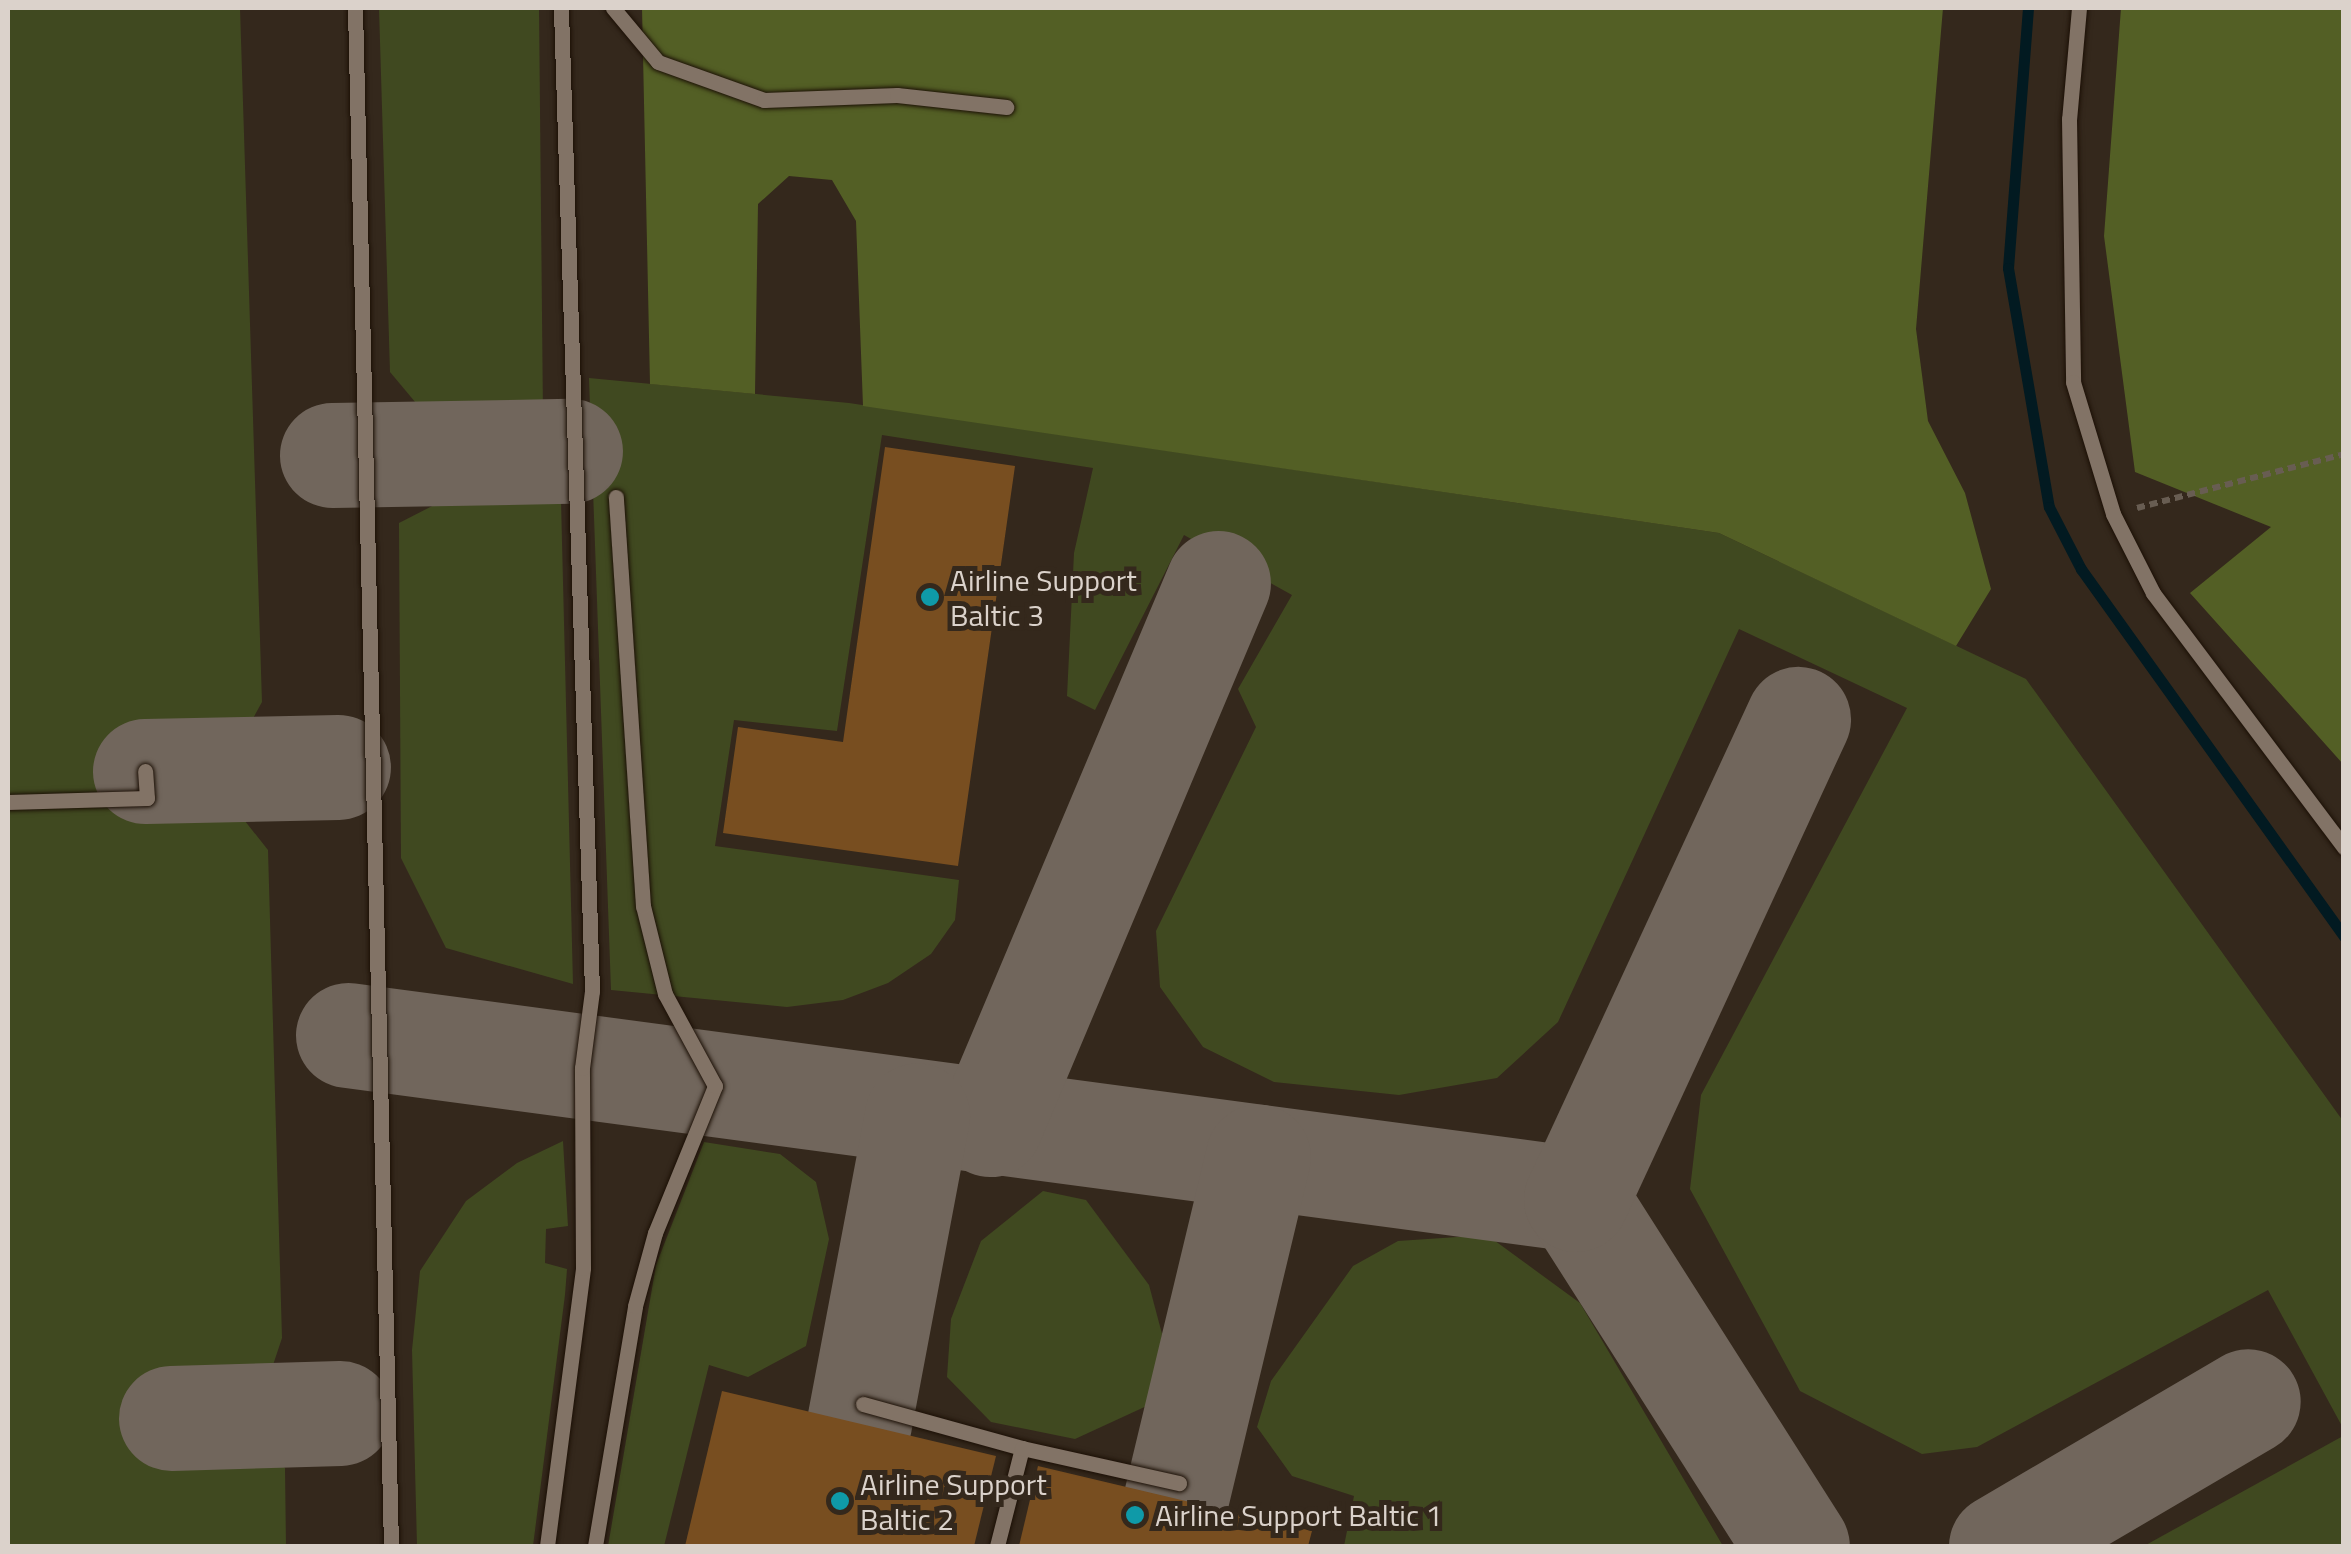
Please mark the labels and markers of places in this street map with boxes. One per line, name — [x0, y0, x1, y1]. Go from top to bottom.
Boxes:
place label: Airline Support Baltic 3 — [950, 562, 1137, 632]
marker: Airline Support Baltic 3 — [919, 586, 941, 608]
place label: Airline Support Baltic 2 — [860, 1466, 1047, 1536]
marker: Airline Support Baltic 2 — [829, 1490, 851, 1512]
place label: Airline Support Baltic 1 — [1155, 1497, 1442, 1533]
marker: Airline Support Baltic 1 — [1124, 1504, 1146, 1526]

